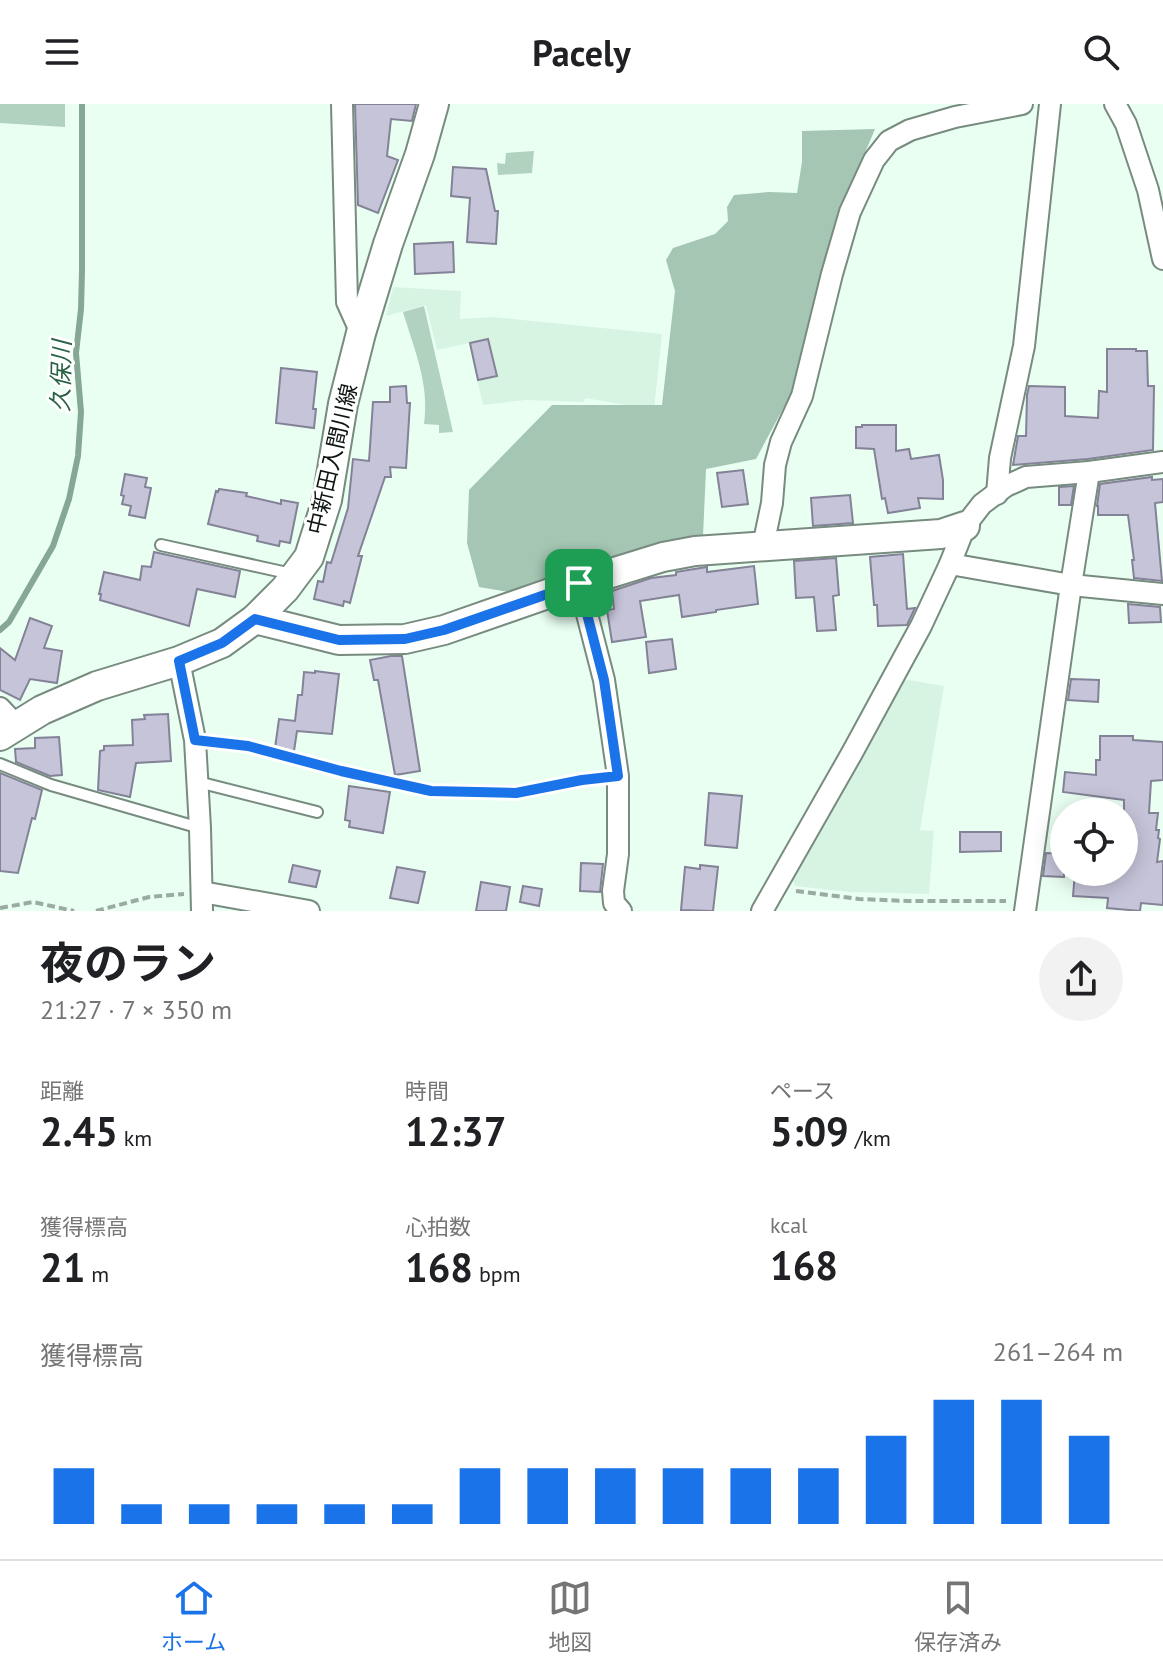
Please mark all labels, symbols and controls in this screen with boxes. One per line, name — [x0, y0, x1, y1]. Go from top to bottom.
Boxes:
text: Pacely — [532, 29, 631, 76]
icon: menu — [40, 30, 84, 74]
icon: search — [1079, 30, 1123, 74]
water label: 久保川 — [45, 337, 77, 412]
street label: 中新田入間川線 — [301, 381, 363, 537]
pin — [545, 549, 613, 617]
icon: arrive — [557, 561, 601, 605]
map controls — [1050, 798, 1138, 886]
button: locate — [1050, 798, 1138, 886]
text: 夜のラン — [40, 934, 216, 991]
button: share — [1039, 937, 1123, 1021]
text: 21:27 · 7 × 350 m — [40, 993, 232, 1026]
text: 距離 — [40, 1077, 84, 1105]
text: 時間 — [405, 1077, 449, 1105]
text: ペース — [770, 1077, 835, 1105]
text: 2.45 — [40, 1105, 118, 1157]
text: 12:37 — [405, 1105, 506, 1157]
text: 5:09 — [770, 1105, 849, 1157]
text: km — [118, 1124, 152, 1152]
text: /km — [849, 1124, 891, 1152]
text: kcal — [770, 1211, 808, 1239]
text: 獲得標高 — [40, 1213, 128, 1241]
text: 心拍数 — [405, 1213, 471, 1241]
text: 168 — [770, 1239, 838, 1291]
text: 21 — [40, 1241, 85, 1293]
text: 168 — [405, 1241, 473, 1293]
text: m — [85, 1260, 109, 1288]
text: bpm — [473, 1260, 521, 1288]
text: 261–264 m — [993, 1335, 1123, 1368]
text: 獲得標高 — [40, 1339, 144, 1372]
tab: ホーム — [161, 1576, 226, 1656]
tab: 地図 — [548, 1576, 592, 1656]
tab: 保存済み — [914, 1576, 1002, 1656]

